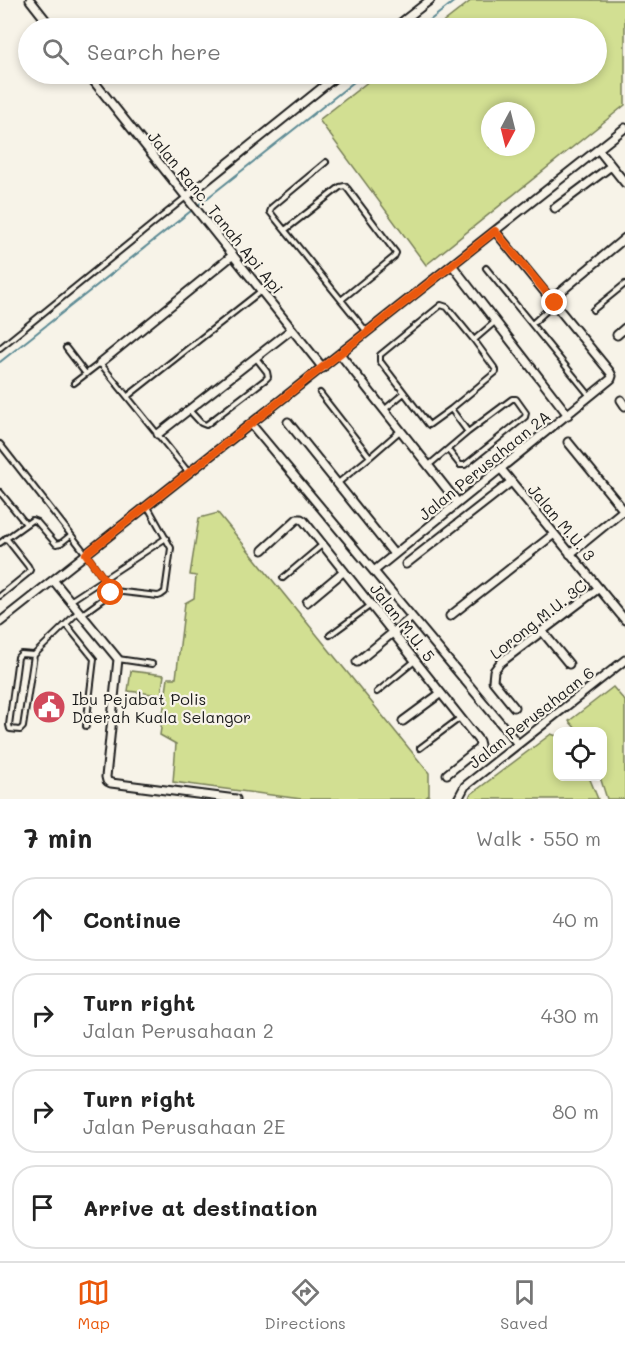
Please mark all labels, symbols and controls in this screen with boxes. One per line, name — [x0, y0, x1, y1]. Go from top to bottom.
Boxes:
search box — [18, 18, 607, 84]
icon: search — [39, 35, 72, 68]
text: Search here — [87, 37, 221, 66]
north arrow — [481, 102, 535, 156]
street label: Jalan Ranc. Tanah Api Api — [144, 126, 288, 298]
route end — [541, 289, 567, 315]
street label: Jalan Perusahaan 2A — [414, 405, 554, 525]
street label: Jalan M.U. 3 — [524, 479, 600, 565]
street label: Lorong M.U. 3C — [485, 575, 591, 663]
street label: Jalan M.U. 5 — [366, 578, 440, 666]
route start — [97, 579, 123, 605]
street label: Jalan Perusahaan 6 — [464, 661, 598, 773]
place label: Ibu Pejabat Polis Daerah Kuala Selangor — [72, 688, 251, 727]
public building icon: Ibu Pejabat Polis Daerah Kuala Selangor — [31, 689, 67, 725]
map controls — [553, 727, 607, 781]
button: locate — [553, 727, 607, 781]
text: 7 min — [24, 821, 92, 855]
text: Walk · 550 m — [476, 825, 601, 851]
icon: ahead — [26, 903, 59, 936]
text: Continue — [83, 905, 181, 934]
text: 40 m — [553, 906, 599, 932]
text: Turn right — [83, 988, 195, 1017]
icon: right — [26, 999, 59, 1032]
text: 430 m — [541, 1002, 599, 1028]
text: Jalan Perusahaan 2 — [83, 1017, 274, 1043]
text: Turn right — [83, 1084, 195, 1113]
icon: right — [26, 1095, 59, 1128]
text: 80 m — [552, 1098, 599, 1124]
text: Jalan Perusahaan 2E — [83, 1113, 285, 1139]
icon: arrive — [26, 1191, 59, 1224]
text: Arrive at destination — [83, 1193, 318, 1222]
tab: Map — [77, 1276, 110, 1333]
tab: Directions — [265, 1276, 346, 1333]
tab: Saved — [500, 1276, 548, 1333]

